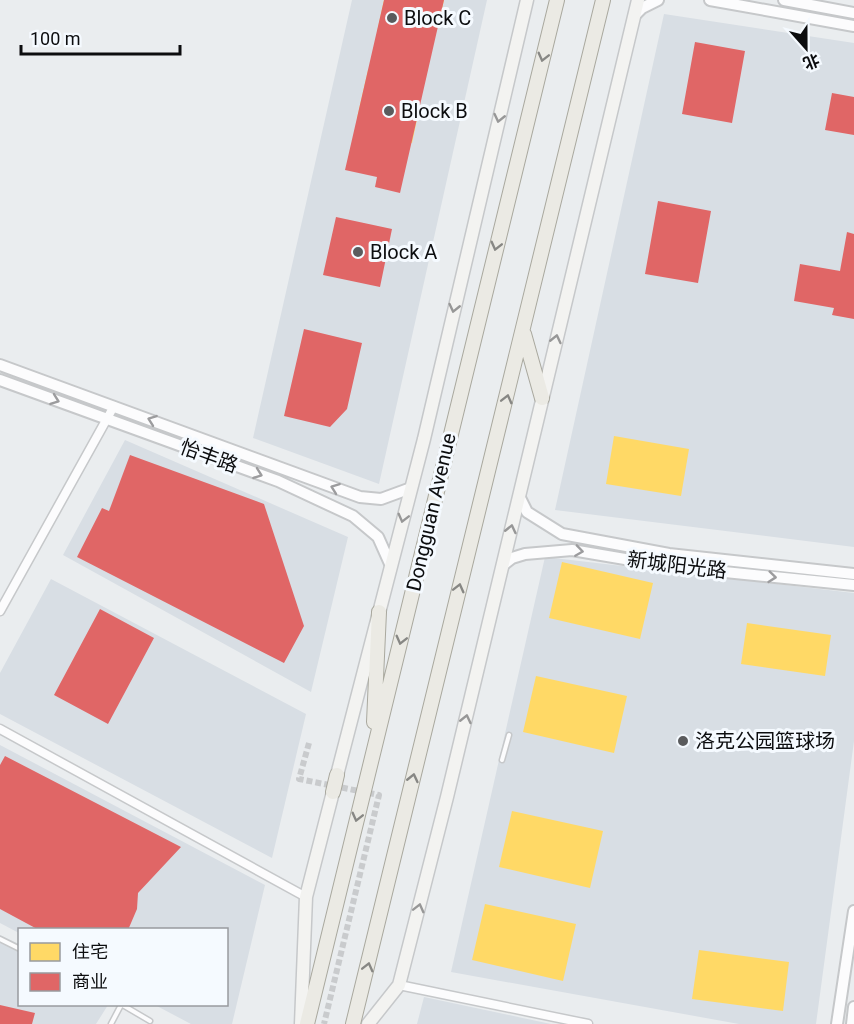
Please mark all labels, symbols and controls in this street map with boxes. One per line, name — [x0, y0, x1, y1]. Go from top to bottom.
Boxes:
place label: Block C — [404, 6, 471, 30]
marker: Block C — [385, 11, 399, 25]
scale bar — [21, 18, 180, 56]
north arrow — [776, 18, 836, 78]
text: 100 m — [30, 28, 81, 49]
text: 北 — [800, 50, 822, 73]
one-way arrow — [537, 52, 550, 62]
place label: Block B — [401, 99, 468, 123]
marker: Block B — [382, 104, 396, 118]
one-way arrow — [493, 113, 506, 123]
place label: Block A — [370, 240, 437, 264]
one-way arrow — [491, 241, 504, 251]
marker: Block A — [351, 245, 365, 259]
one-way arrow — [448, 303, 461, 313]
one-way arrow — [549, 334, 562, 344]
one-way arrow — [49, 392, 60, 405]
one-way arrow — [499, 394, 512, 404]
one-way arrow — [147, 415, 158, 427]
street label: Dongguan Avenue — [401, 431, 461, 593]
street label: 怡丰路 — [177, 434, 241, 478]
one-way arrow — [252, 466, 263, 479]
one-way arrow — [330, 482, 341, 495]
one-way arrow — [398, 513, 411, 523]
one-way arrow — [504, 524, 517, 534]
one-way arrow — [574, 545, 584, 557]
street label: 新城阳光路 — [626, 547, 728, 583]
one-way arrow — [768, 570, 777, 582]
one-way arrow — [451, 583, 464, 593]
one-way arrow — [395, 634, 408, 644]
one-way arrow — [459, 714, 472, 724]
place label: 洛克公园篮球场 — [695, 729, 835, 753]
marker: 洛克公园篮球场 — [676, 734, 690, 748]
one-way arrow — [406, 773, 419, 783]
one-way arrow — [352, 812, 365, 822]
one-way arrow — [411, 903, 424, 913]
legend — [18, 928, 228, 1006]
text: 住宅 — [72, 941, 108, 962]
one-way arrow — [360, 963, 373, 973]
text: 商业 — [72, 971, 108, 992]

